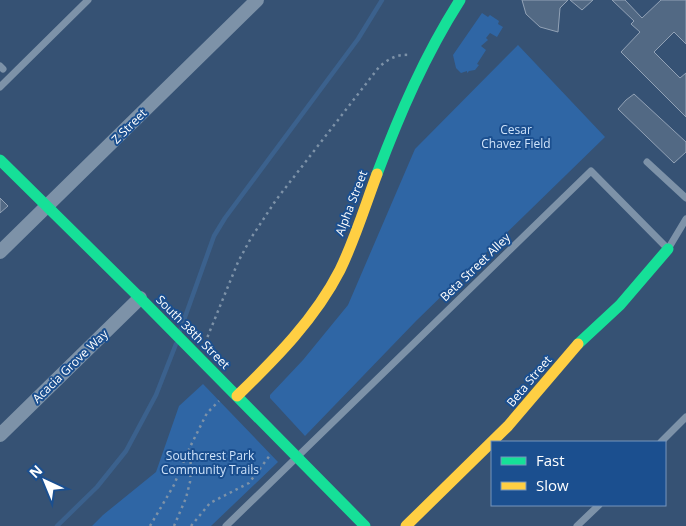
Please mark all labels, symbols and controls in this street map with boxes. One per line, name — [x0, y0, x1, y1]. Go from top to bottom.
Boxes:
street label: Z Street — [108, 105, 150, 147]
park label: Cesar Chavez Field — [481, 121, 551, 152]
street label: Alpha Street — [331, 168, 371, 238]
street label: Beta Street Alley — [436, 228, 515, 305]
street label: South 38th Street — [152, 291, 234, 373]
street label: Acacia Grove Way — [28, 325, 112, 407]
street label: Beta Street — [503, 352, 555, 410]
legend — [491, 441, 666, 506]
park label: Southcrest Park Community Trails — [161, 447, 259, 478]
text: Fast — [536, 450, 565, 470]
north arrow — [20, 456, 70, 506]
text: N — [25, 460, 46, 482]
text: Slow — [536, 475, 569, 495]

